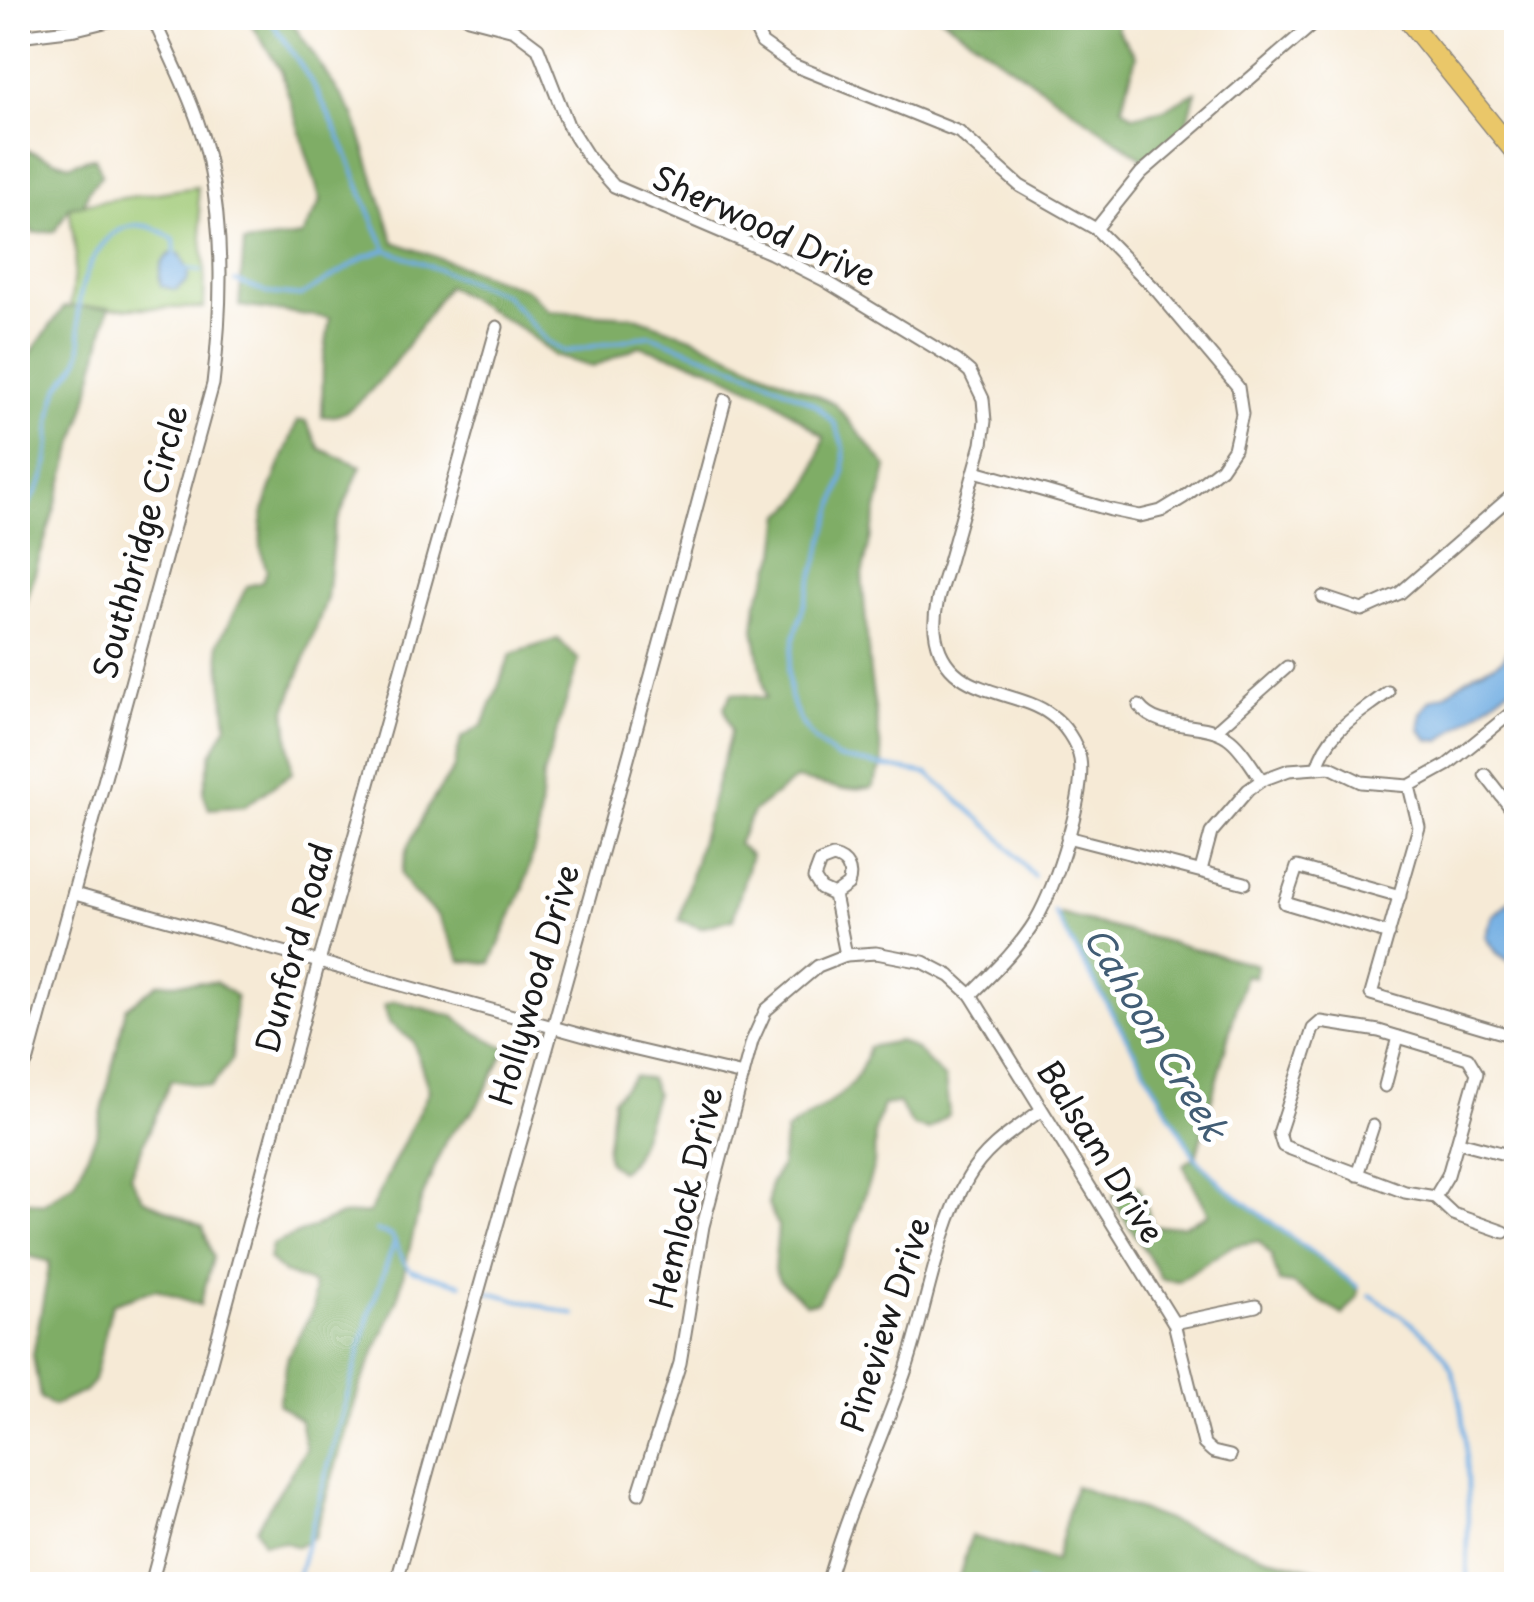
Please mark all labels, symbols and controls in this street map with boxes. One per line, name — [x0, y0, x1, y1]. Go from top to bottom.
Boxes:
street label: Sherwood Drive — [645, 152, 884, 298]
street label: Southbridge Circle — [79, 399, 199, 684]
street label: Dunford Road — [242, 837, 344, 1058]
street label: Hollywood Drive — [476, 858, 590, 1111]
water label: Cahoon Creek — [1072, 916, 1243, 1151]
street label: Balsam Drive — [1026, 1050, 1177, 1252]
street label: Hemlock Drive — [636, 1082, 734, 1313]
street label: Pineview Drive — [827, 1211, 941, 1438]

